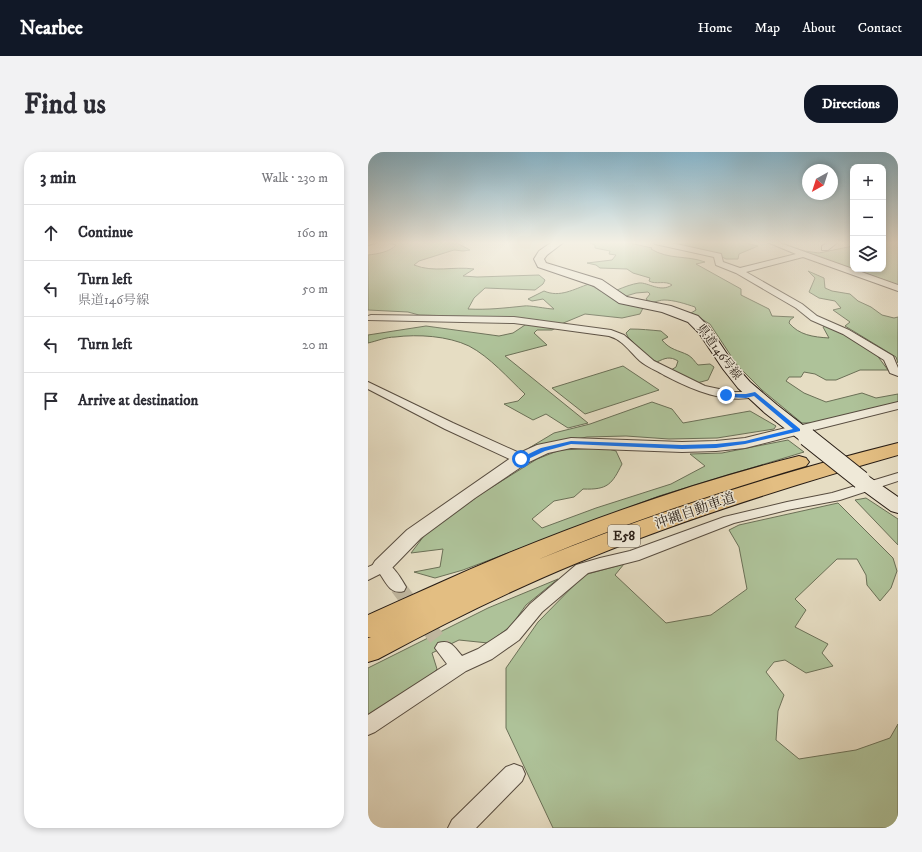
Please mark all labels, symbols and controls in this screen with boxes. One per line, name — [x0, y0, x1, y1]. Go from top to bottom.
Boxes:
text: Nearbee — [20, 17, 83, 40]
text: Home — [698, 19, 732, 37]
text: Map — [754, 19, 780, 37]
text: About — [802, 19, 836, 37]
text: Contact — [858, 19, 902, 37]
button: Directions — [804, 85, 898, 123]
text: Find us — [24, 87, 106, 122]
north arrow — [802, 164, 838, 200]
map controls — [850, 164, 886, 272]
button: + — [850, 164, 886, 200]
text: 3 min — [40, 167, 76, 189]
text: Walk · 230 m — [262, 170, 328, 186]
button: − — [850, 200, 886, 236]
icon: ahead — [40, 222, 62, 244]
text: Continue — [78, 223, 133, 242]
text: 160 m — [297, 225, 328, 241]
button: layers — [850, 236, 886, 272]
text: Turn left — [78, 270, 132, 289]
icon: left — [40, 278, 62, 300]
text: 50 m — [302, 281, 328, 297]
text: 県道146号線 — [78, 292, 149, 308]
street label: 県道146号線 — [693, 321, 745, 383]
icon: left — [40, 334, 62, 356]
text: Turn left — [78, 335, 132, 354]
text: 20 m — [302, 337, 328, 353]
route end — [717, 386, 735, 404]
icon: arrive — [40, 390, 62, 412]
text: Arrive at destination — [78, 391, 198, 410]
route start — [512, 450, 530, 468]
street label: 沖縄自動車道 — [652, 489, 738, 533]
road number: E58 — [608, 525, 640, 547]

